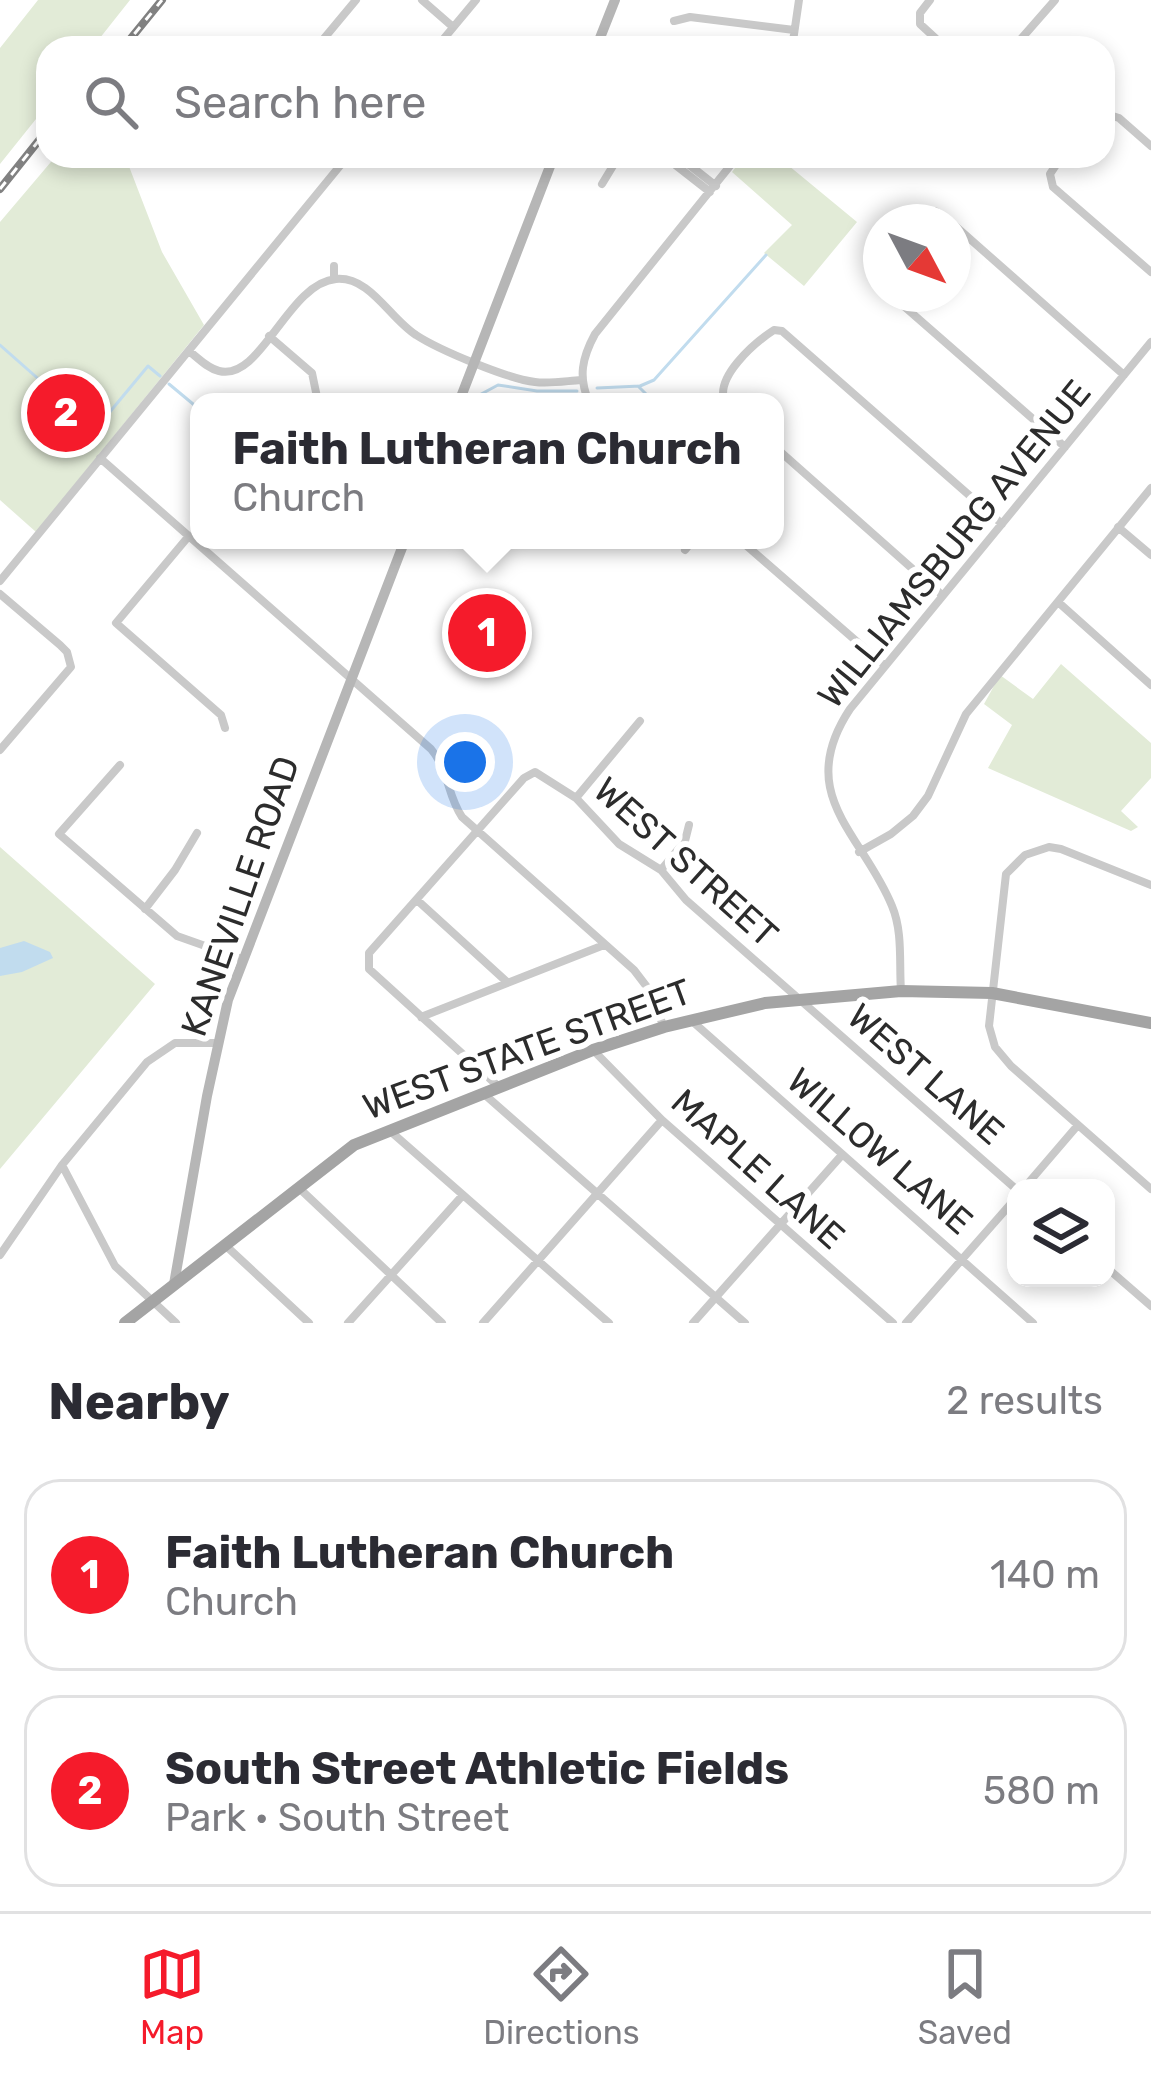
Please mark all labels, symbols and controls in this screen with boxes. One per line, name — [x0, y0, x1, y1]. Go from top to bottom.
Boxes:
search box — [36, 36, 1115, 168]
icon: search — [78, 69, 144, 135]
text: Search here — [174, 76, 426, 129]
north arrow — [863, 204, 971, 312]
pin: 2 — [27, 368, 105, 458]
street label: WILLIAMSBURG AVENUE — [809, 371, 1099, 717]
popup — [190, 393, 784, 549]
text: Faith Lutheran Church — [232, 422, 742, 475]
text: Church — [232, 475, 365, 521]
pin: 1 — [448, 588, 526, 678]
your location — [435, 732, 495, 792]
street label: KANEVILLE ROAD — [172, 750, 308, 1042]
street label: WEST STREET — [585, 768, 787, 956]
street label: WEST STATE STREET — [357, 970, 697, 1128]
street label: WEST LANE — [839, 995, 1013, 1153]
street label: WILLOW LANE — [779, 1059, 981, 1243]
street label: MAPLE LANE — [663, 1080, 853, 1258]
map controls — [1007, 1179, 1115, 1287]
button: layers — [1007, 1179, 1115, 1287]
text: Nearby — [48, 1371, 230, 1432]
text: 2 results — [946, 1378, 1103, 1424]
text: Faith Lutheran Church — [165, 1526, 674, 1579]
text: 1 — [80, 1552, 100, 1598]
text: 140 m — [990, 1552, 1100, 1598]
text: Church — [165, 1579, 298, 1625]
text: South Street Athletic Fields — [165, 1742, 789, 1795]
text: 2 — [77, 1768, 103, 1814]
text: 580 m — [983, 1768, 1100, 1814]
text: Park · South Street — [165, 1795, 509, 1841]
tab: Map — [139, 1941, 205, 2052]
tab: Directions — [483, 1941, 640, 2052]
tab: Saved — [918, 1941, 1012, 2052]

